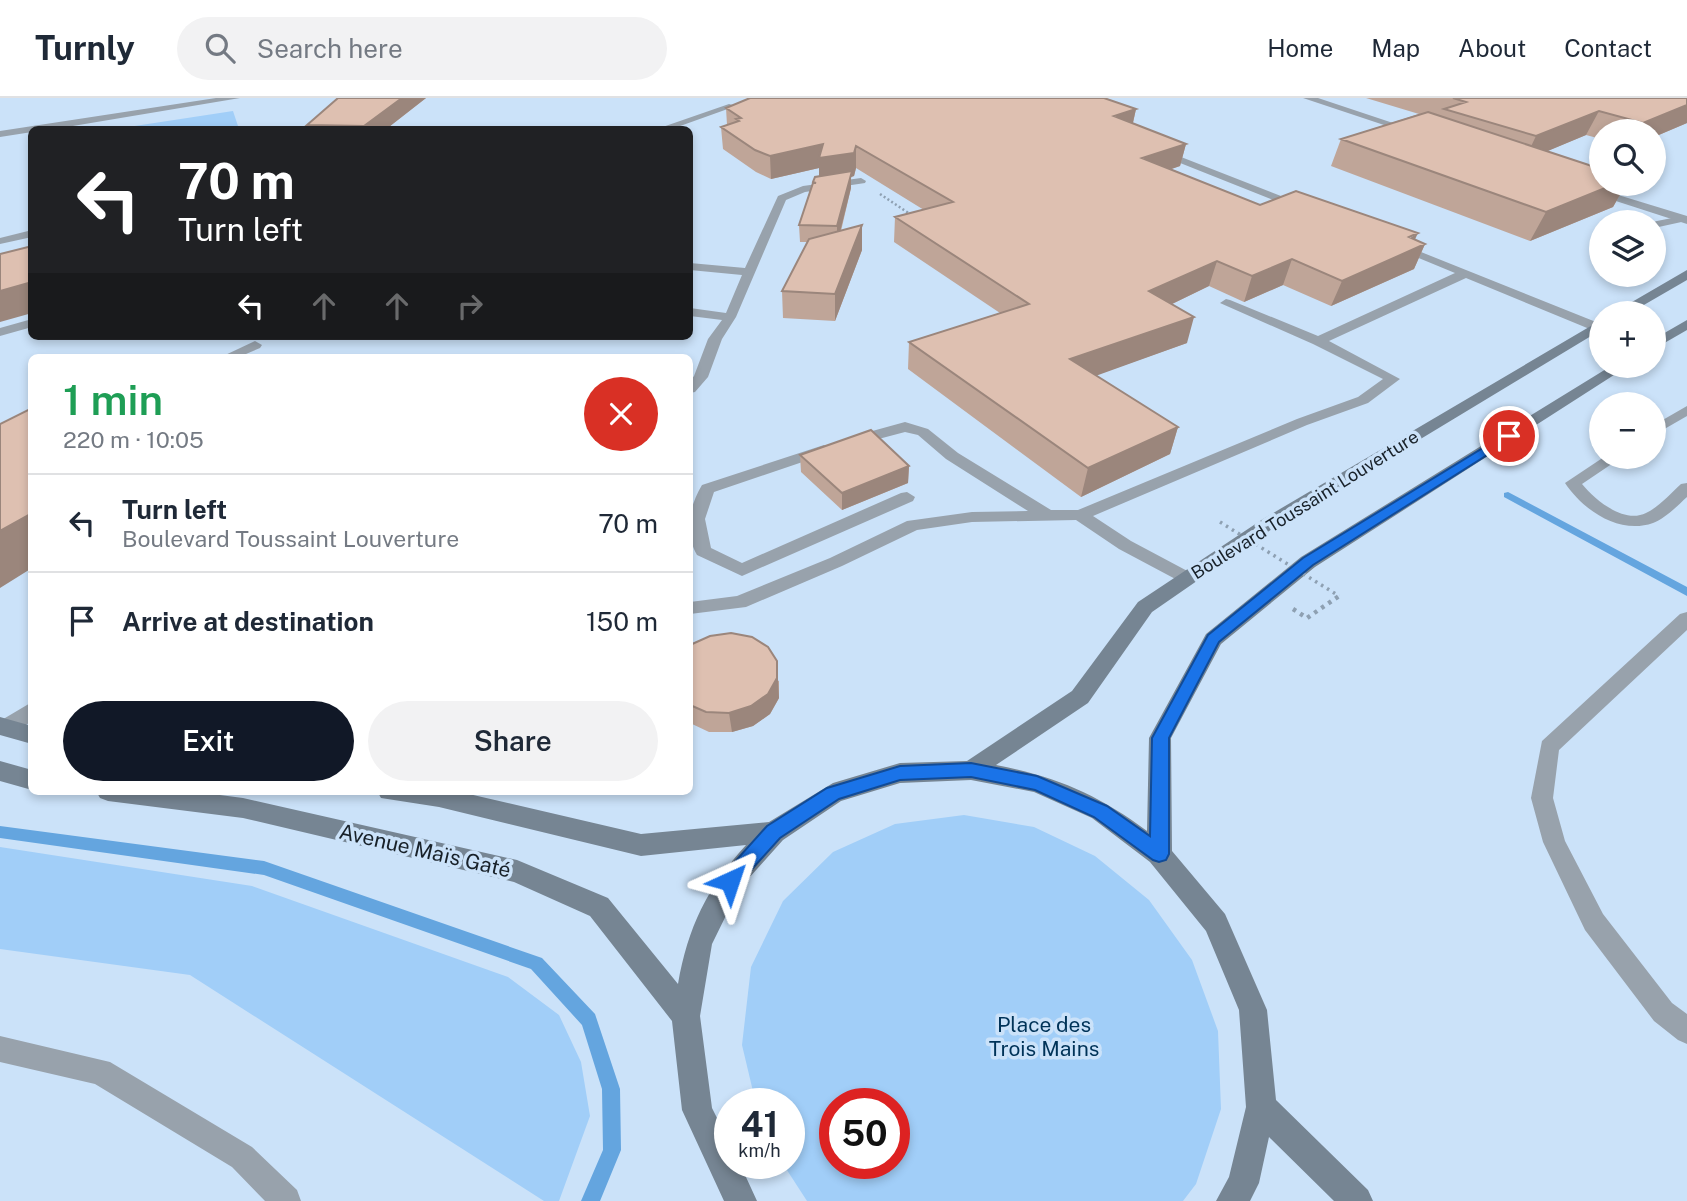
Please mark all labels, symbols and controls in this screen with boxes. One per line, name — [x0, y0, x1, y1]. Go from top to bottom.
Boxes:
search box — [177, 17, 667, 80]
text: Turnly — [35, 29, 135, 67]
icon: search — [201, 29, 239, 67]
text: Search here — [257, 33, 403, 64]
text: Home — [1267, 34, 1333, 62]
text: Map — [1371, 34, 1420, 62]
text: About — [1458, 34, 1526, 62]
text: Contact — [1564, 34, 1652, 62]
map controls — [1589, 119, 1666, 469]
button: search — [1589, 119, 1666, 196]
text: 70 m — [178, 152, 295, 210]
icon: left — [63, 154, 154, 245]
button: layers — [1589, 210, 1666, 287]
text: Turn left — [178, 211, 303, 248]
icon: left — [232, 287, 270, 325]
icon: ahead — [305, 287, 343, 325]
icon: ahead — [378, 287, 416, 325]
icon: right — [451, 287, 489, 325]
button: + — [1589, 301, 1666, 378]
text: 1 min — [63, 375, 163, 424]
button: close — [584, 377, 658, 451]
button: − — [1589, 392, 1666, 469]
pin — [1479, 406, 1539, 466]
icon: arrive — [1490, 417, 1528, 455]
text: 220 m · 10:05 — [63, 426, 204, 453]
street label: Boulevard Toussaint Louverture — [1187, 426, 1422, 583]
text: Turn left — [122, 494, 227, 525]
icon: left — [63, 504, 101, 542]
text: 70 m — [598, 508, 658, 539]
text: Boulevard Toussaint Louverture — [122, 525, 459, 552]
icon: arrive — [63, 602, 101, 640]
text: Arrive at destination — [122, 606, 374, 637]
text: 150 m — [586, 606, 658, 637]
button: Exit — [63, 701, 354, 781]
button: Share — [368, 701, 658, 781]
street label: Avenue Maïs Gaté — [337, 819, 513, 882]
position arrow — [693, 844, 767, 918]
park label: Place des Trois Mains — [989, 1012, 1099, 1061]
speed limit sign: 50 — [819, 1088, 910, 1179]
text: 41 — [741, 1104, 778, 1145]
text: km/h — [738, 1140, 781, 1161]

